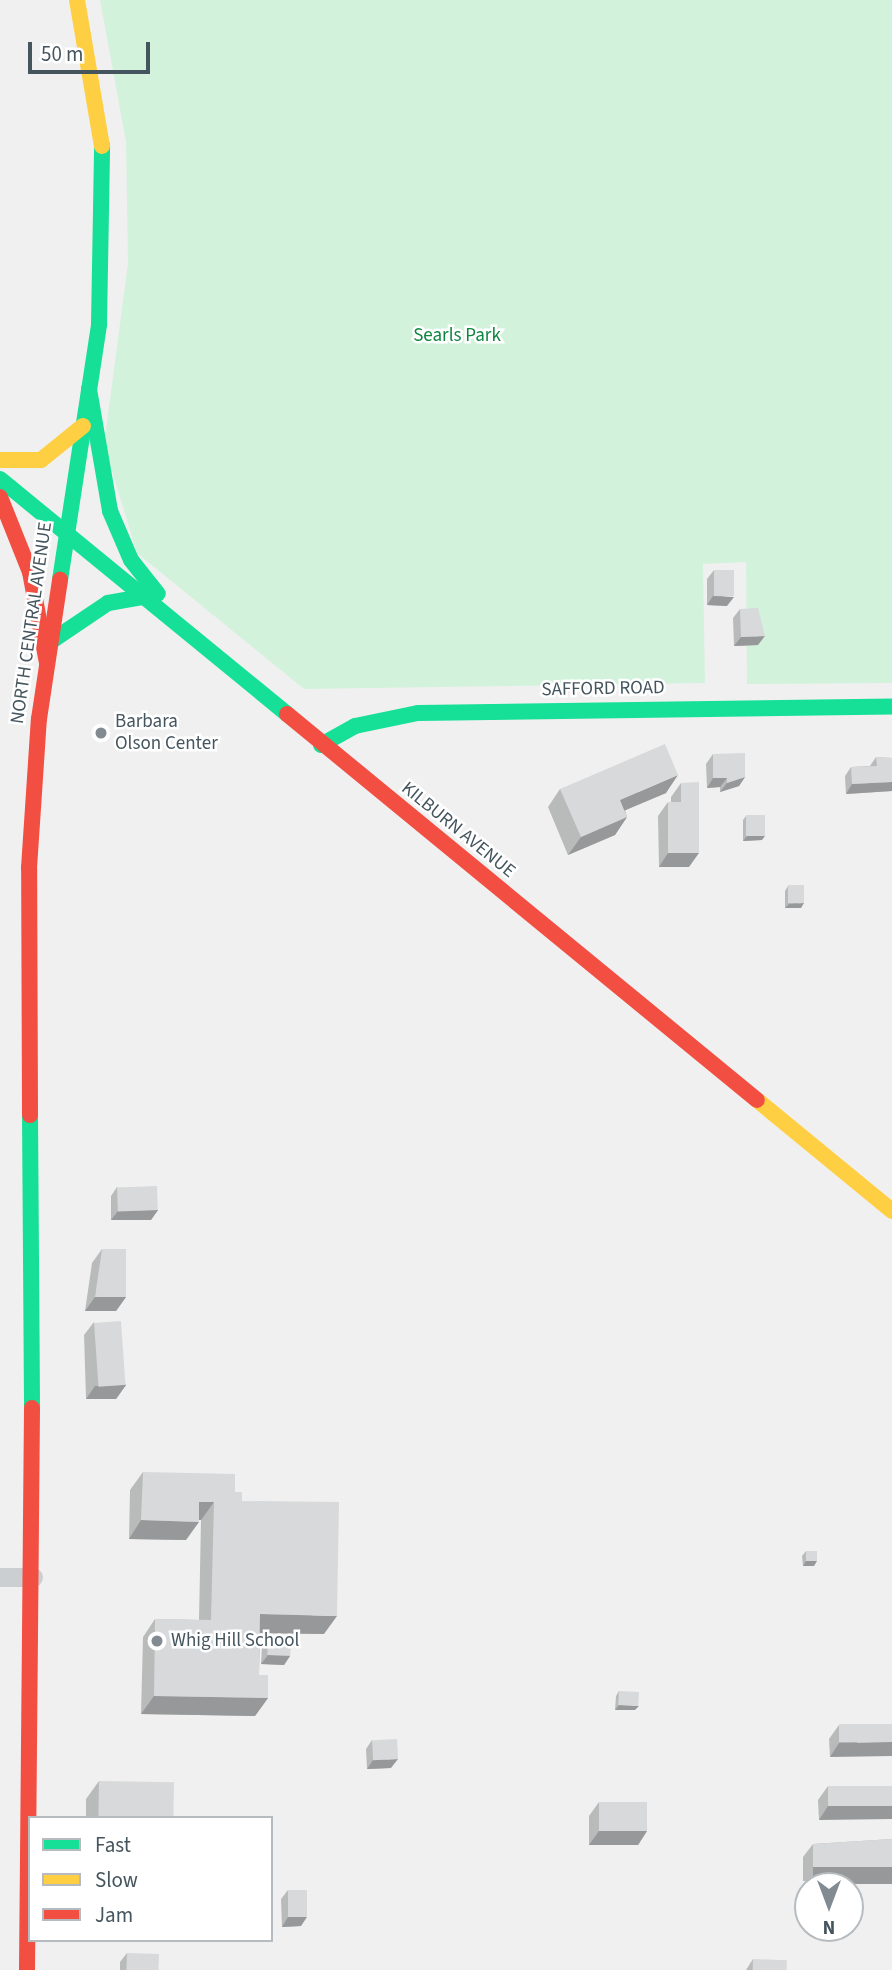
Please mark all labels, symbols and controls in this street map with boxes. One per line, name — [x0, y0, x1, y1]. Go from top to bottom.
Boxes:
scale bar — [32, 28, 154, 72]
text: 50 m — [41, 39, 83, 69]
park label: Searls Park — [413, 325, 501, 347]
street label: NORTH CENTRAL AVENUE — [7, 521, 57, 725]
street label: SAFFORD ROAD — [541, 677, 665, 701]
place label: Barbara Olson Center — [115, 711, 218, 755]
marker: Barbara Olson Center — [93, 725, 109, 741]
street label: KILBURN AVENUE — [396, 777, 520, 883]
place label: Whig Hill School — [171, 1630, 299, 1652]
marker: Whig Hill School — [149, 1633, 165, 1649]
legend — [28, 1816, 273, 1942]
text: Fast — [95, 1830, 131, 1860]
text: Slow — [95, 1865, 138, 1895]
north arrow — [794, 1872, 864, 1942]
text: Jam — [95, 1900, 133, 1930]
text: N — [823, 1913, 835, 1940]

